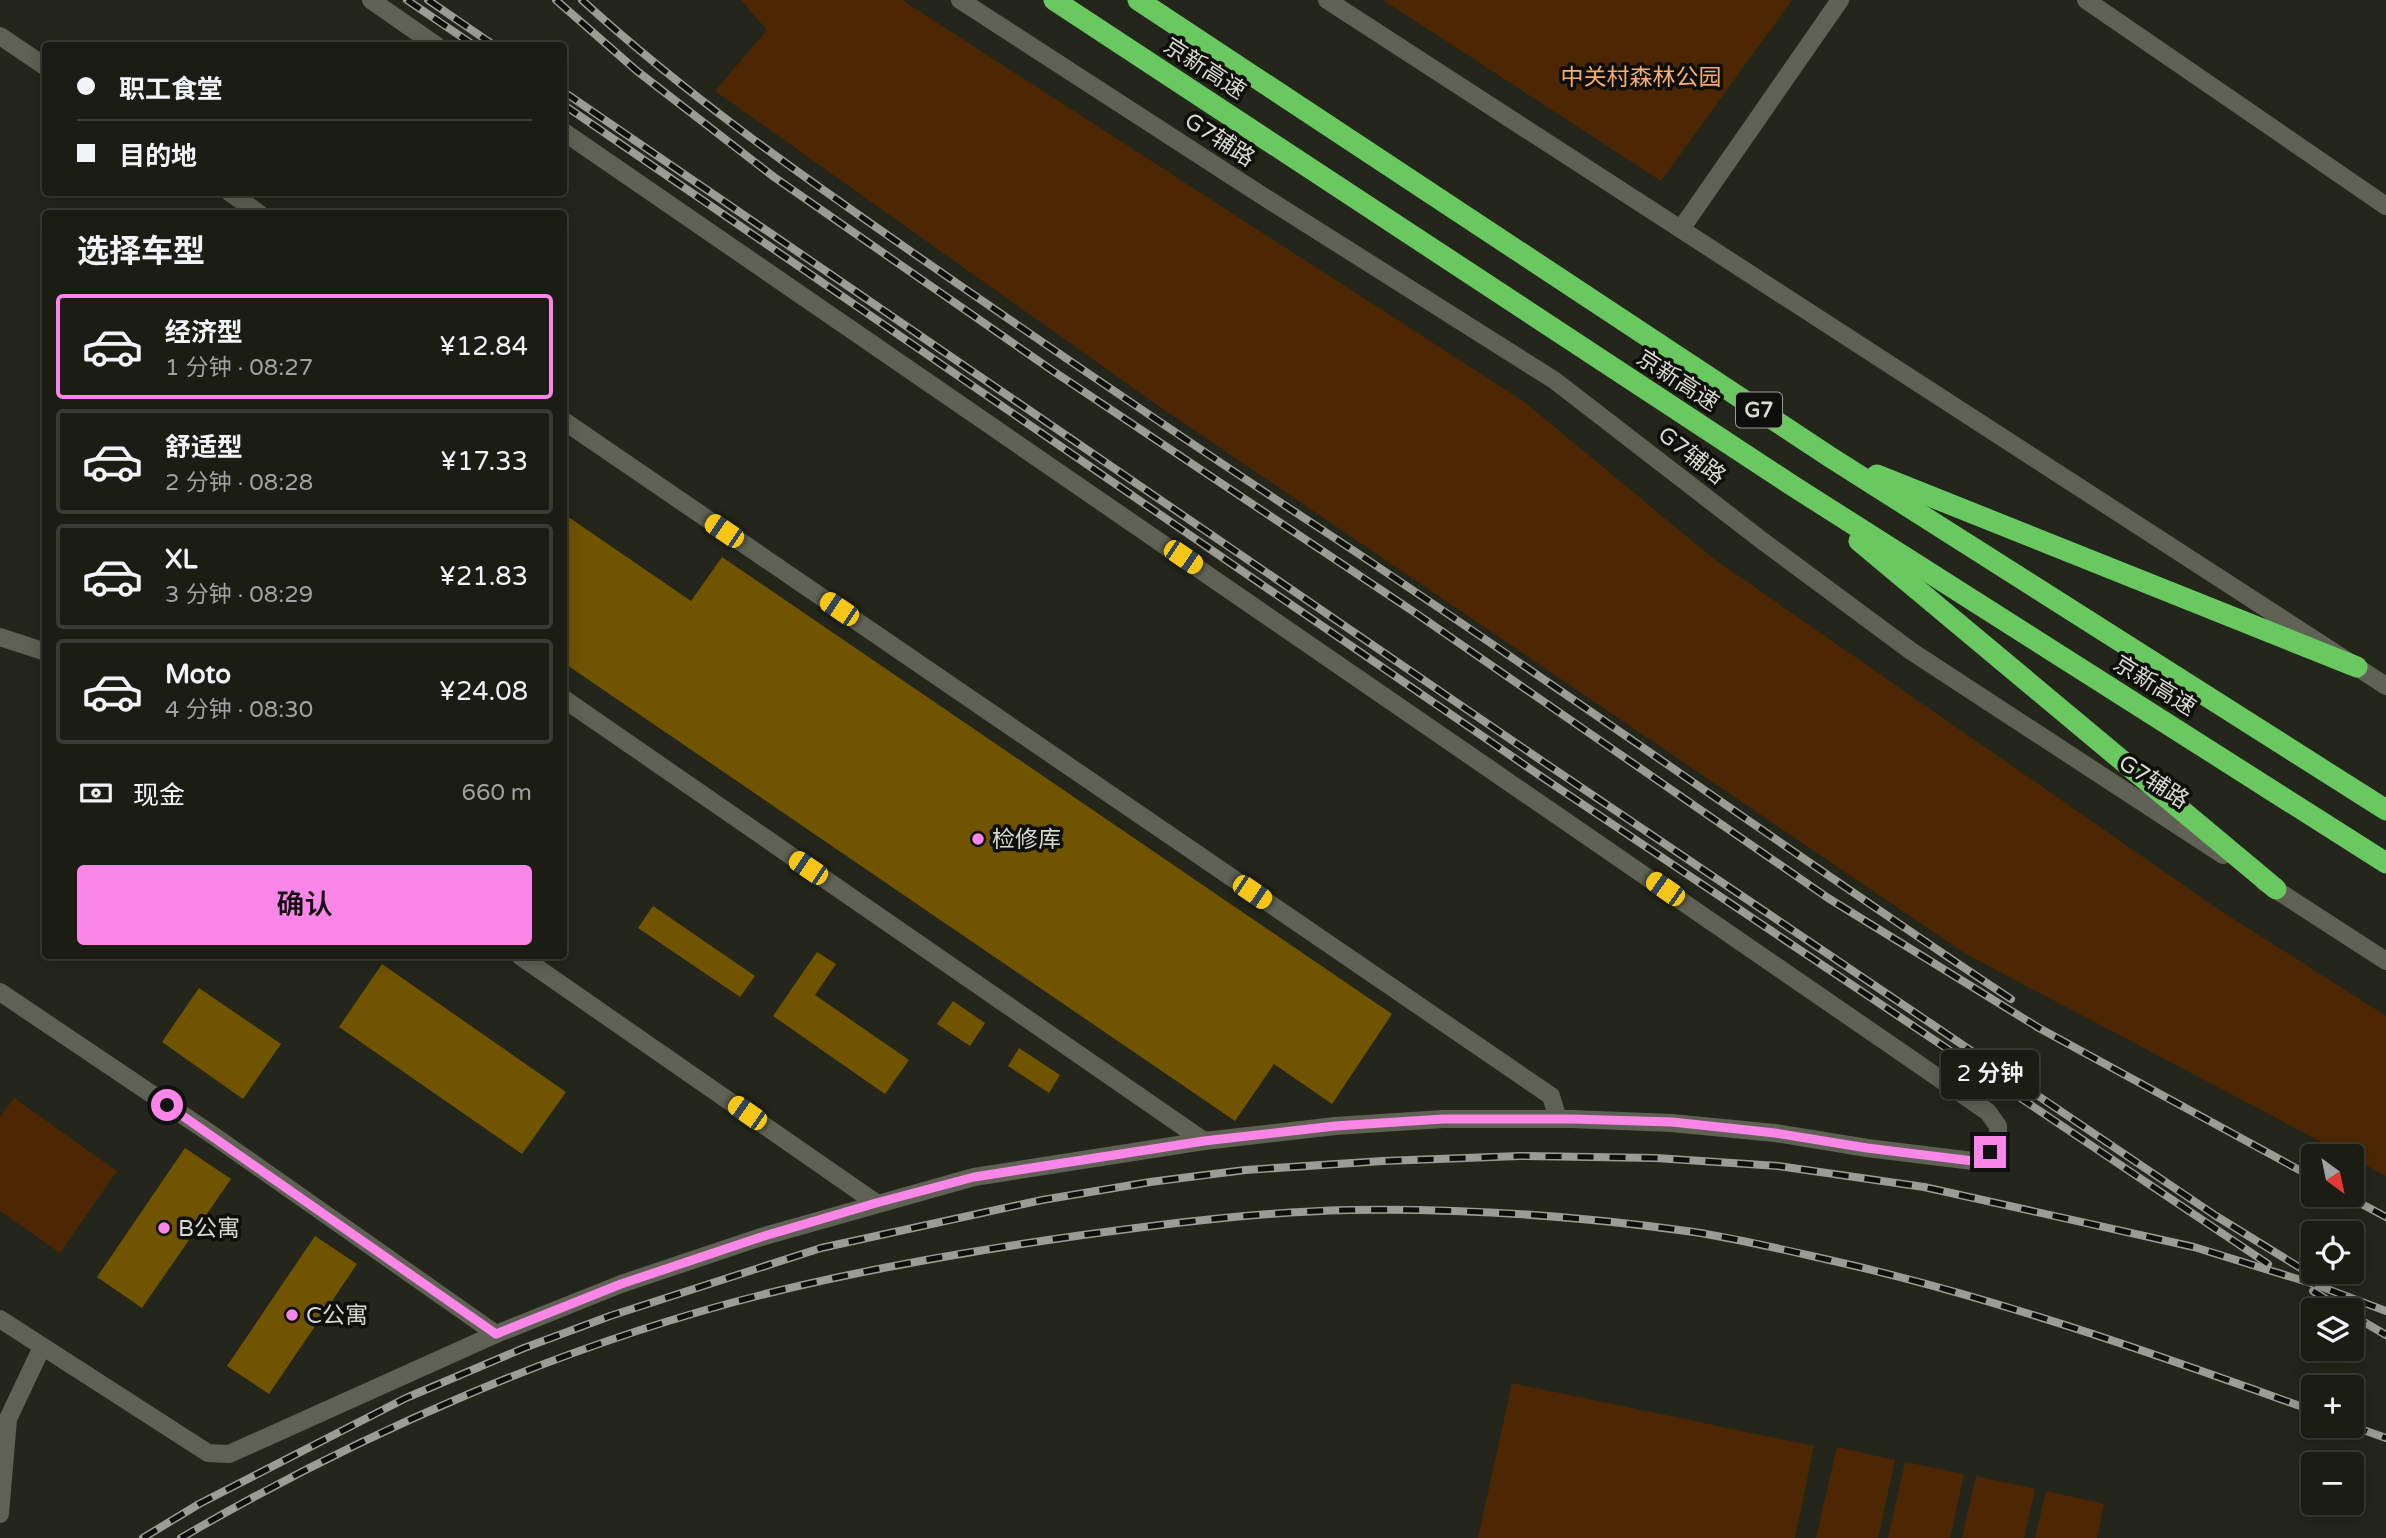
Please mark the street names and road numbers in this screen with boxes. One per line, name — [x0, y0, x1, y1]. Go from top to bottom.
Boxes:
street label: 京新高速 — [1158, 32, 1251, 106]
street label: G7辅路 — [1179, 107, 1260, 173]
street label: 京新高速 — [1631, 344, 1724, 418]
road number: G7 — [1736, 392, 1782, 428]
street label: G7辅路 — [1652, 421, 1731, 491]
street label: 京新高速 — [2108, 650, 2201, 722]
street label: G7辅路 — [2113, 749, 2194, 815]

